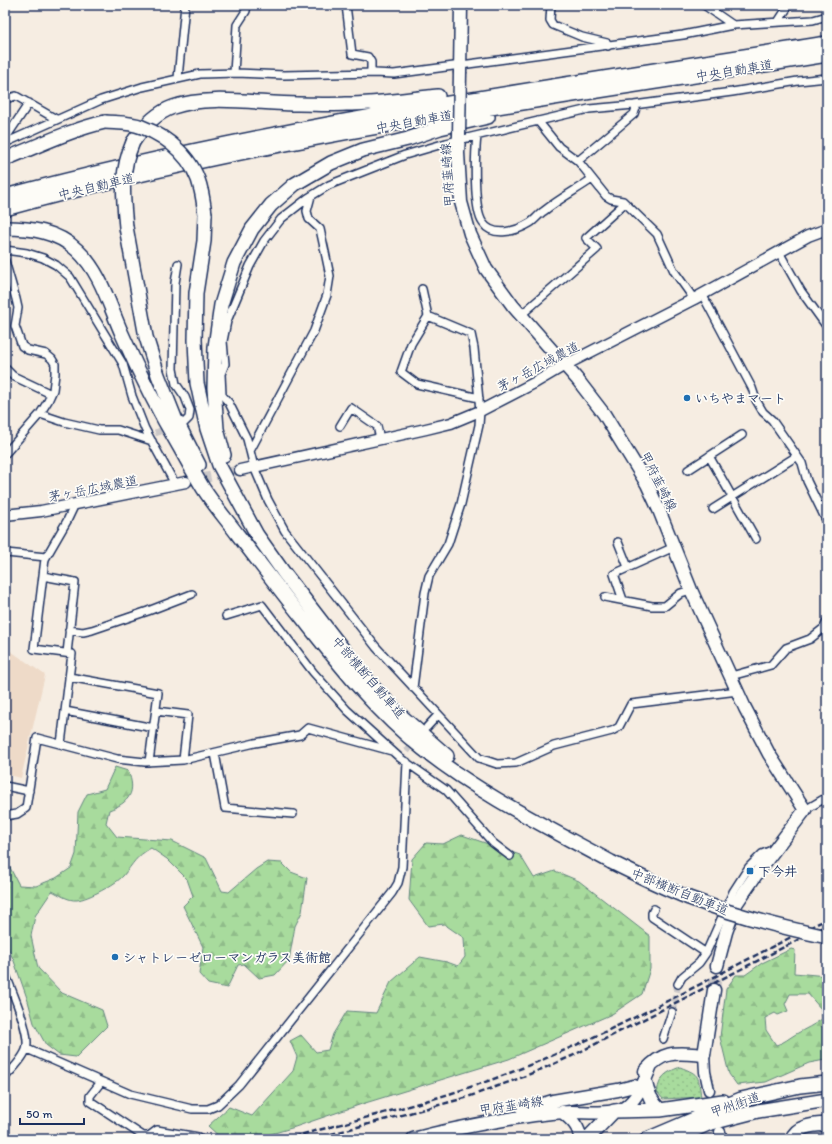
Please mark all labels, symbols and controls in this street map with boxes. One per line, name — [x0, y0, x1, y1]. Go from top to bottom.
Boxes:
street label: 中央自動車道 — [694, 57, 774, 84]
street label: 中央自動車道 — [374, 107, 454, 136]
street label: 甲府韮崎線 — [438, 141, 457, 208]
street label: 中央自動車道 — [56, 170, 136, 203]
street label: 茅ヶ岳広域農道 — [495, 338, 582, 394]
place label: いちやまマート — [695, 391, 786, 406]
marker: いちやまマート — [682, 393, 692, 403]
street label: 甲府韮崎線 — [637, 449, 680, 514]
street label: 茅ヶ岳広域農道 — [47, 472, 139, 505]
street label: 中部横断自動車道 — [329, 633, 408, 721]
place label: 下今井 — [758, 864, 797, 879]
street label: 中部横断自動車道 — [629, 865, 731, 918]
marker: 下今井 — [745, 866, 755, 876]
place label: シャトレーゼローマンガラス美術館 — [123, 950, 331, 965]
marker: シャトレーゼローマンガラス美術館 — [110, 952, 120, 962]
street label: 甲州街道 — [708, 1089, 762, 1120]
street label: 甲府韮崎線 — [478, 1093, 545, 1118]
scale bar — [20, 1100, 84, 1126]
text: 50 m — [26, 1107, 52, 1121]

